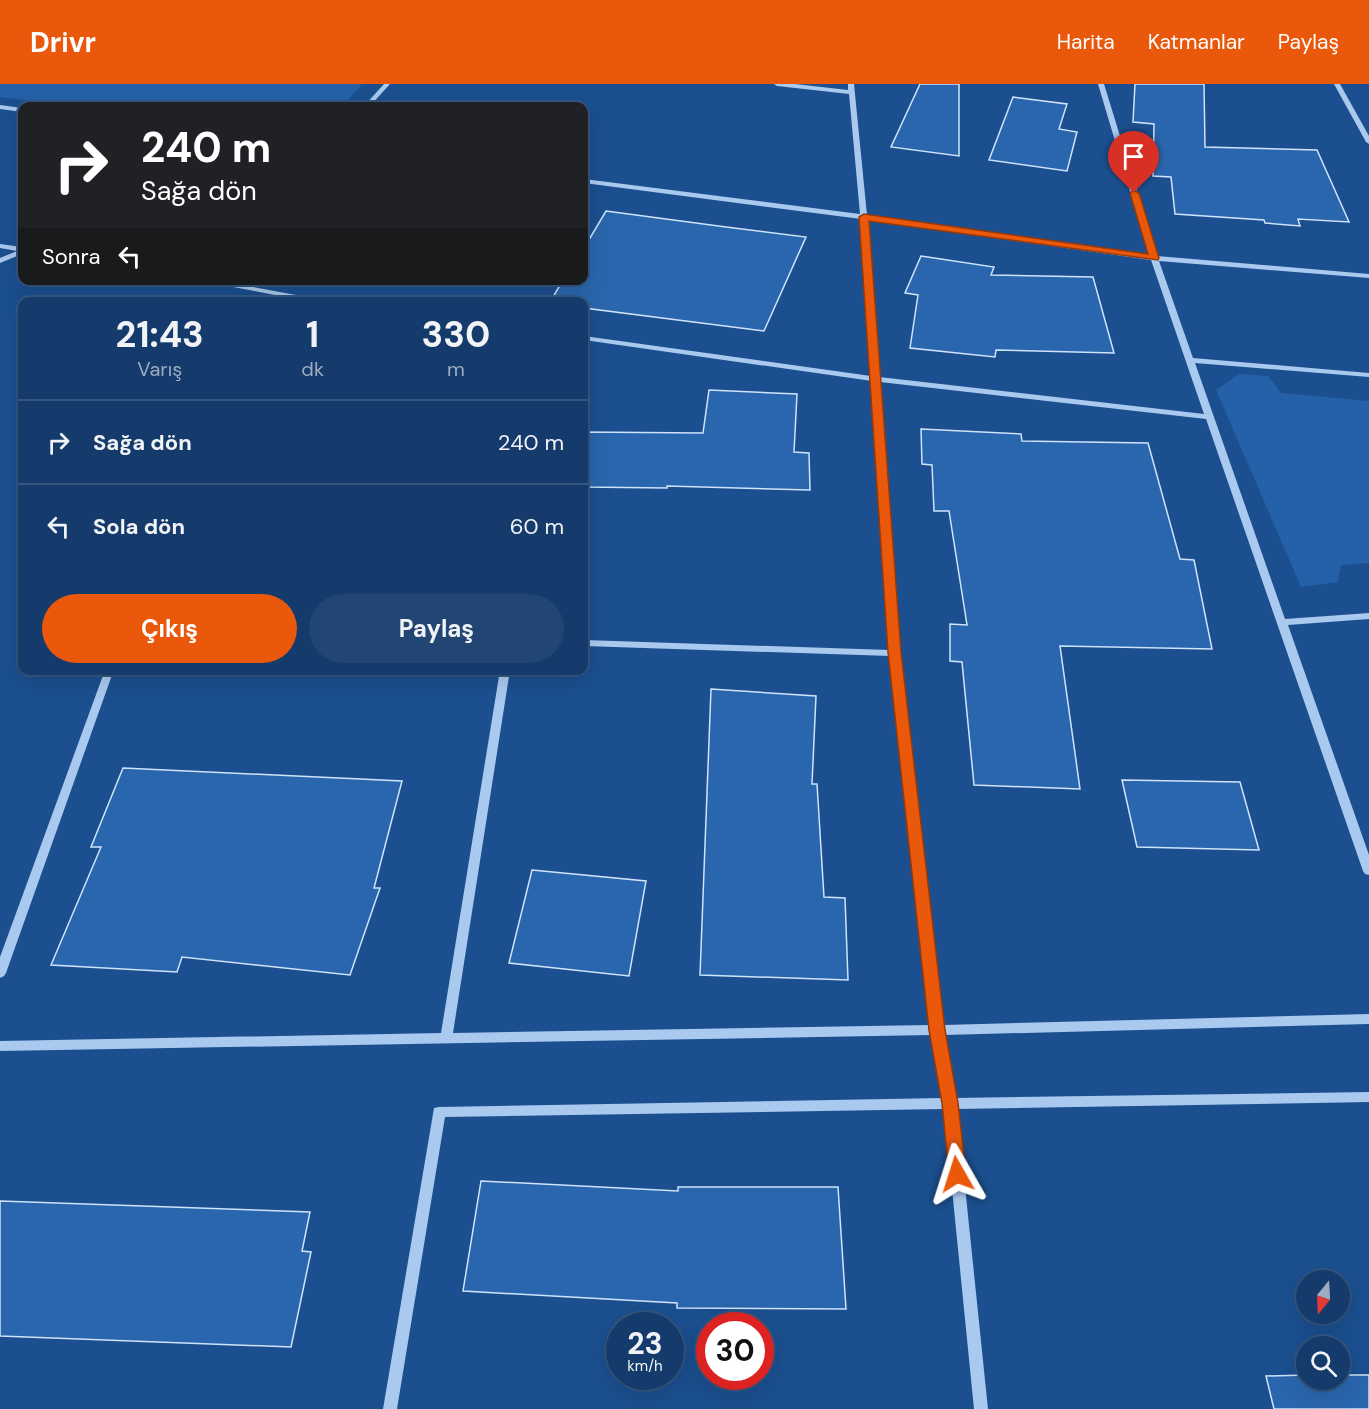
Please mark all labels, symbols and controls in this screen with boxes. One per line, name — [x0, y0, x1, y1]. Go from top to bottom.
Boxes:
text: Drivr — [30, 24, 96, 61]
text: Harita — [1057, 28, 1115, 56]
text: Katmanlar — [1148, 28, 1245, 56]
text: Paylaş — [1278, 28, 1339, 56]
text: 240 m — [141, 120, 271, 175]
icon: right — [42, 126, 120, 204]
pin — [1108, 131, 1159, 193]
icon: arrive — [1117, 140, 1150, 173]
text: Sağa dön — [141, 173, 257, 208]
icon: left — [113, 240, 146, 273]
text: Sonra — [42, 242, 101, 271]
text: 21:43 — [116, 311, 204, 358]
text: 1 — [306, 311, 319, 358]
text: 330 — [422, 311, 490, 358]
text: Varış — [137, 356, 182, 382]
text: dk — [301, 356, 324, 382]
text: m — [447, 356, 465, 382]
icon: right — [42, 426, 75, 459]
text: Sağa dön — [93, 428, 192, 457]
text: 240 m — [498, 428, 564, 457]
icon: left — [42, 510, 75, 543]
text: Sola dön — [93, 512, 185, 541]
text: 60 m — [510, 512, 564, 541]
button: Çıkış — [42, 594, 297, 663]
button: Paylaş — [309, 594, 564, 663]
position arrow — [925, 1142, 989, 1206]
north arrow — [1296, 1270, 1350, 1324]
map controls — [1296, 1270, 1350, 1390]
speed limit sign: 30 — [696, 1312, 774, 1390]
text: 23 — [627, 1324, 663, 1363]
button: search — [1296, 1336, 1350, 1390]
text: km/h — [627, 1356, 663, 1376]

